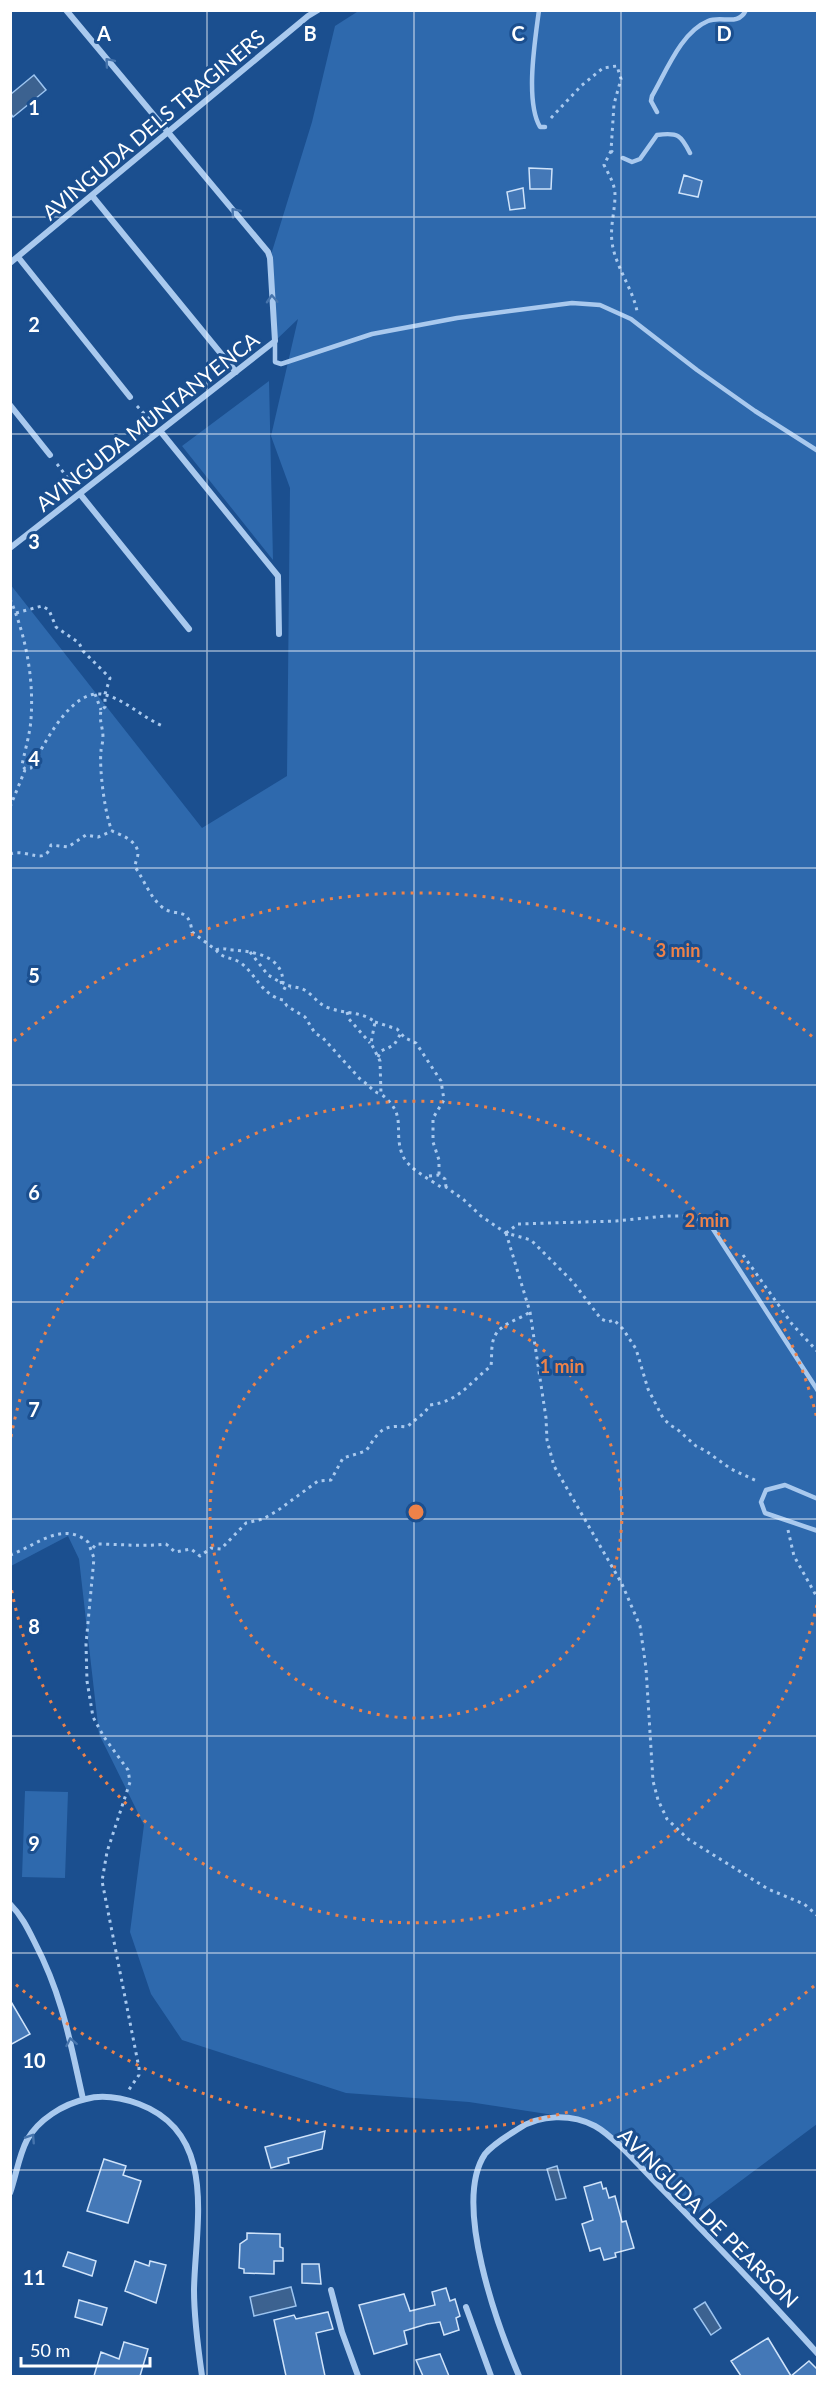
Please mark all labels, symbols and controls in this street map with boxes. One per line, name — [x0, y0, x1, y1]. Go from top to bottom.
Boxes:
text: B — [303, 21, 317, 45]
text: C — [511, 21, 525, 45]
text: D — [716, 21, 732, 45]
street label: AVINGUDA DELS TRAGINERS — [36, 23, 270, 225]
one-way arrow — [106, 58, 117, 69]
text: 1 — [28, 95, 40, 119]
one-way arrow — [231, 208, 242, 219]
one-way arrow — [266, 295, 279, 304]
text: 2 — [28, 312, 40, 336]
street label: AVINGUDA MUNTANYENCA — [31, 326, 264, 516]
text: 3 — [28, 529, 40, 553]
text: 4 — [28, 746, 40, 770]
text: 3 min — [656, 939, 700, 961]
text: 5 — [28, 963, 40, 987]
text: 6 — [28, 1180, 40, 1204]
text: 2 min — [685, 1209, 729, 1231]
text: 1 min — [540, 1355, 584, 1377]
text: 7 — [28, 1397, 40, 1421]
centre of rings — [406, 1502, 426, 1522]
text: 8 — [28, 1614, 40, 1638]
text: 9 — [28, 1831, 40, 1855]
one-way arrow — [65, 2037, 78, 2047]
text: 10 — [22, 2048, 46, 2072]
street label: AVINGUDA DE PEARSON — [614, 2122, 804, 2312]
one-way arrow — [23, 2134, 35, 2144]
text: 11 — [22, 2265, 46, 2289]
scale bar — [21, 2330, 150, 2368]
text: 50 m — [30, 2339, 70, 2361]

